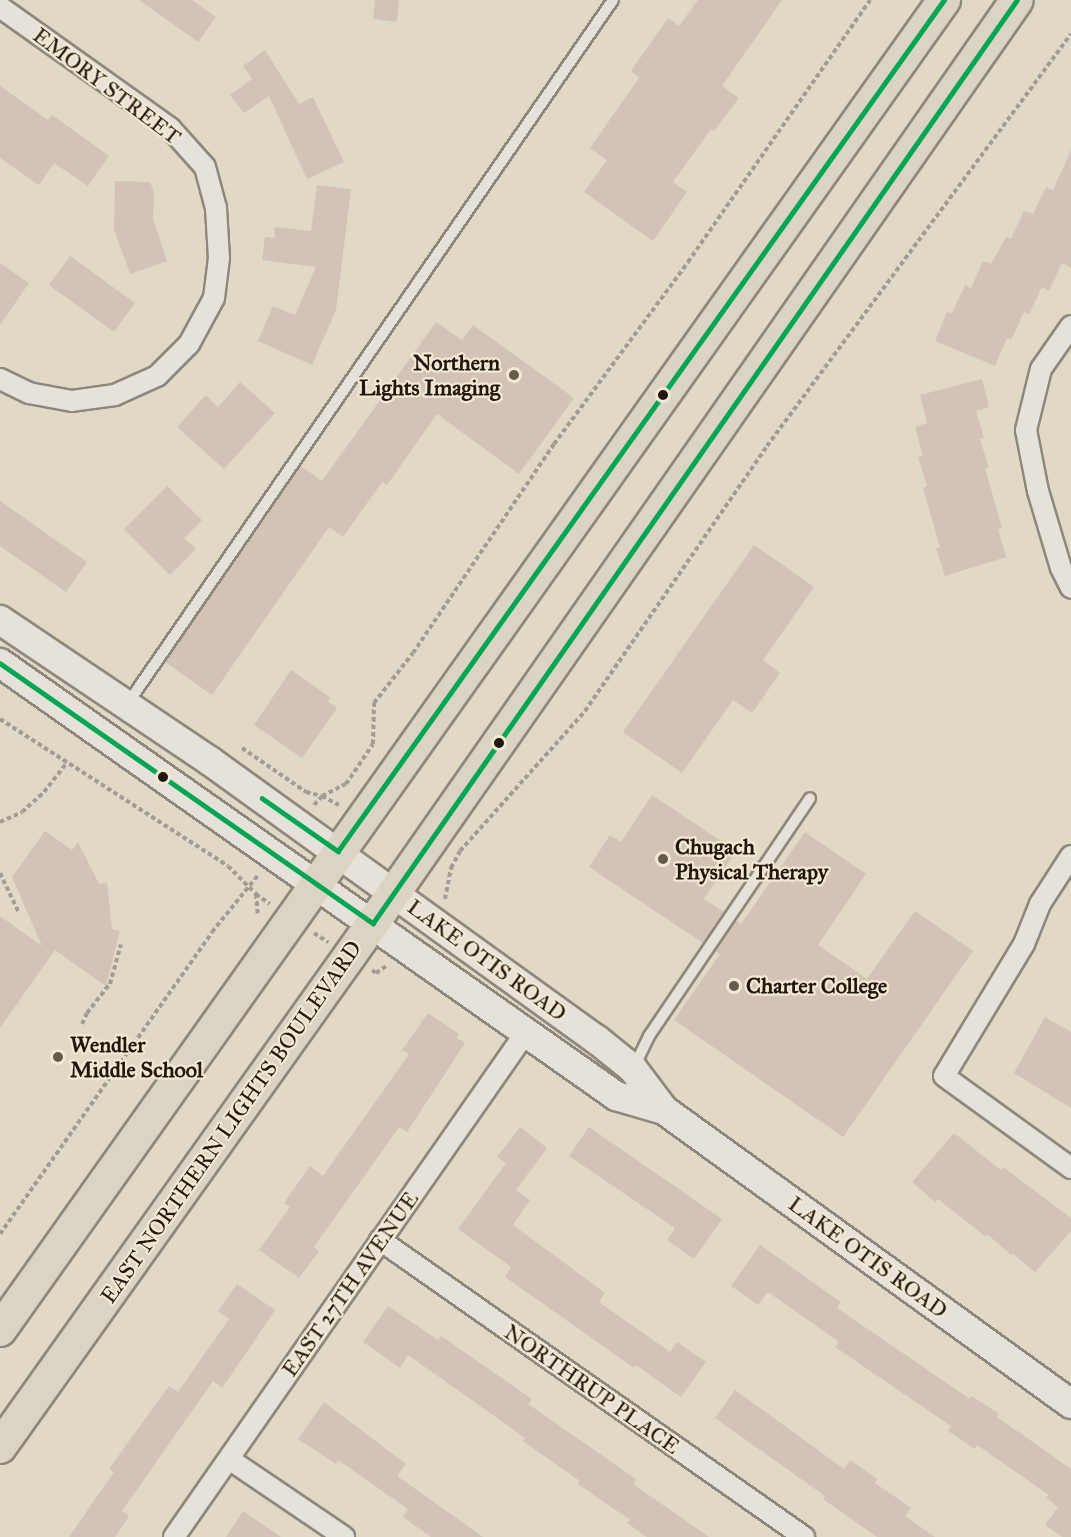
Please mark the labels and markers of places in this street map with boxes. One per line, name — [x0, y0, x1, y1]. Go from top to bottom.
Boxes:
place label: Northern Lights Imaging — [359, 349, 500, 400]
marker: Northern Lights Imaging — [505, 366, 523, 384]
unlabelled marker — [657, 389, 669, 401]
unlabelled marker — [493, 737, 505, 749]
unlabelled marker — [157, 771, 169, 783]
place label: Chugach Physical Therapy — [675, 833, 828, 884]
marker: Chugach Physical Therapy — [656, 852, 670, 866]
place label: Charter College — [746, 973, 887, 999]
marker: Charter College — [727, 979, 741, 993]
place label: Wendler Middle School — [70, 1031, 203, 1082]
marker: Wendler Middle School — [51, 1050, 65, 1064]

